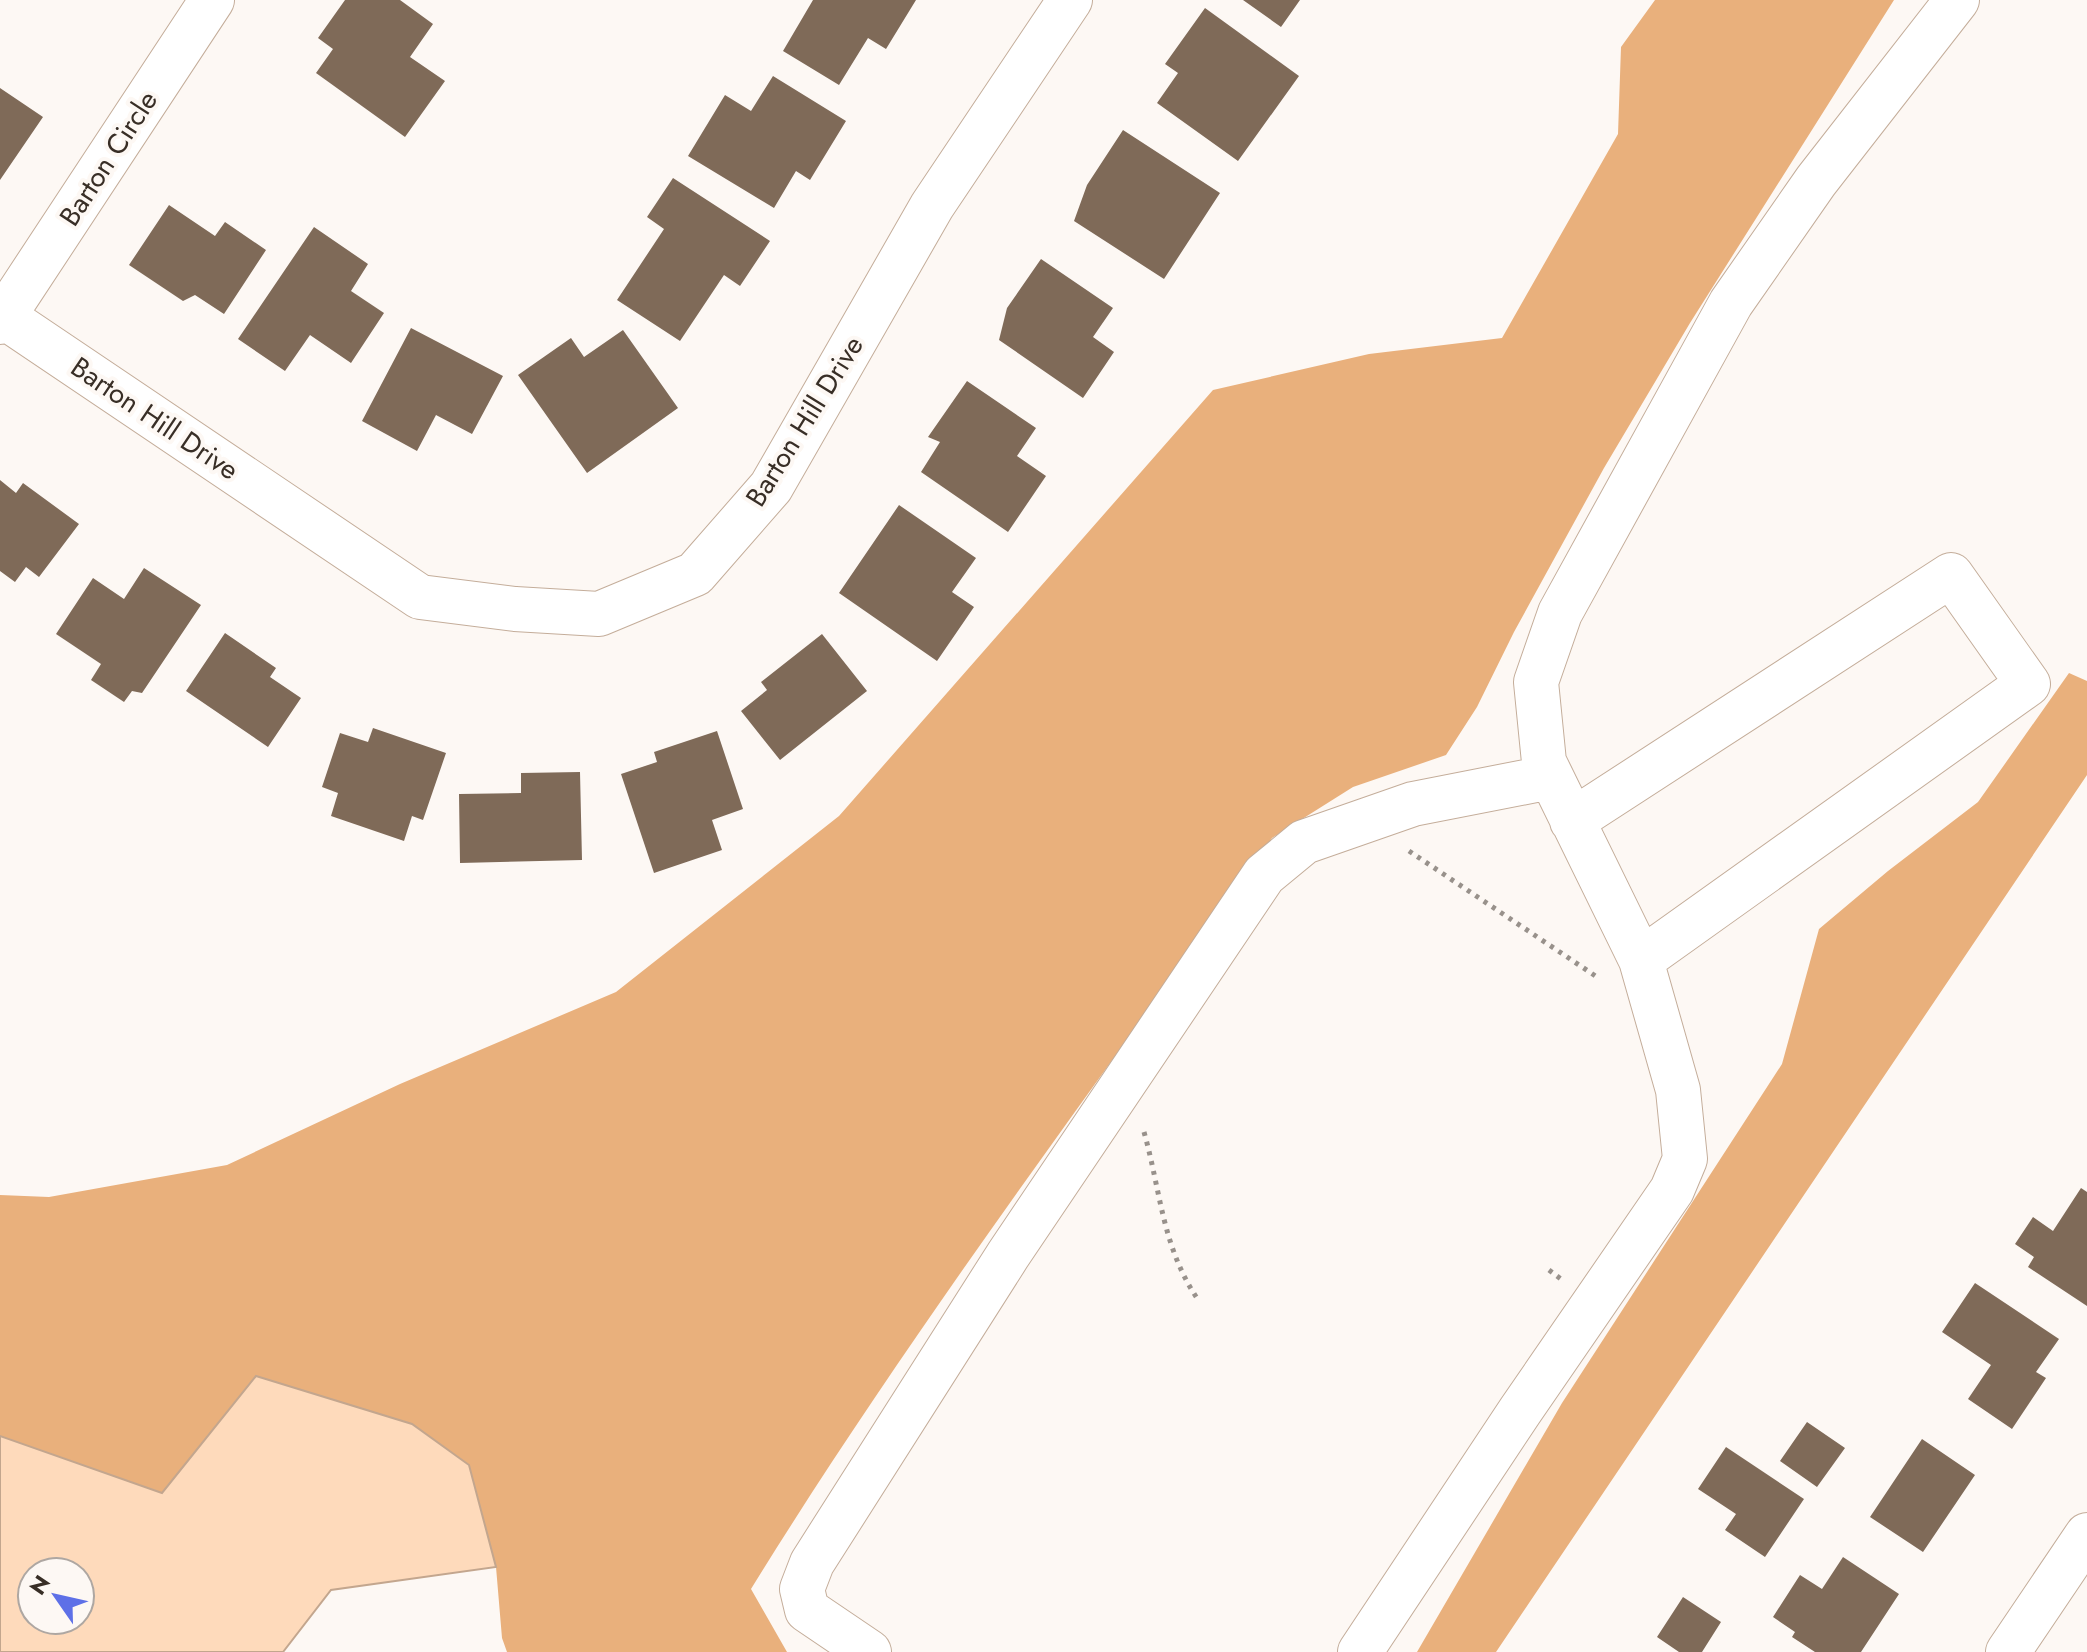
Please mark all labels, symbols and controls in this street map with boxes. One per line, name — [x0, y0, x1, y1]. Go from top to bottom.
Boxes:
street label: Barton Circle — [49, 83, 167, 234]
street label: Barton Hill Drive — [735, 328, 873, 515]
street label: Barton Hill Drive — [63, 347, 247, 490]
north arrow — [16, 1556, 96, 1636]
text: N — [21, 1569, 58, 1601]

